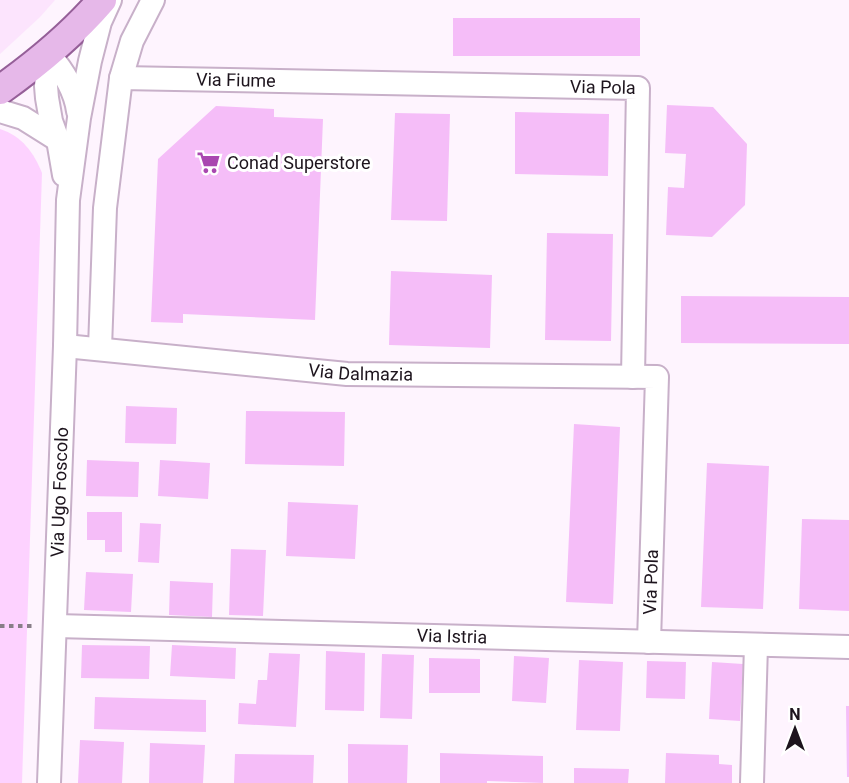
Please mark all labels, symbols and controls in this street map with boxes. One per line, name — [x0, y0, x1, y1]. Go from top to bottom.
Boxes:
street label: Via Fiume — [196, 68, 276, 91]
street label: Via Pola — [570, 76, 636, 98]
supermarket icon: Conad Superstore — [196, 150, 222, 176]
place label: Conad Superstore — [227, 152, 370, 173]
street label: Via Dalmazia — [307, 359, 413, 385]
street label: Via Ugo Foscolo — [46, 427, 72, 558]
street label: Via Pola — [639, 549, 662, 615]
street label: Via Istria — [416, 625, 487, 647]
north arrow — [765, 699, 825, 759]
text: N — [789, 705, 801, 724]

